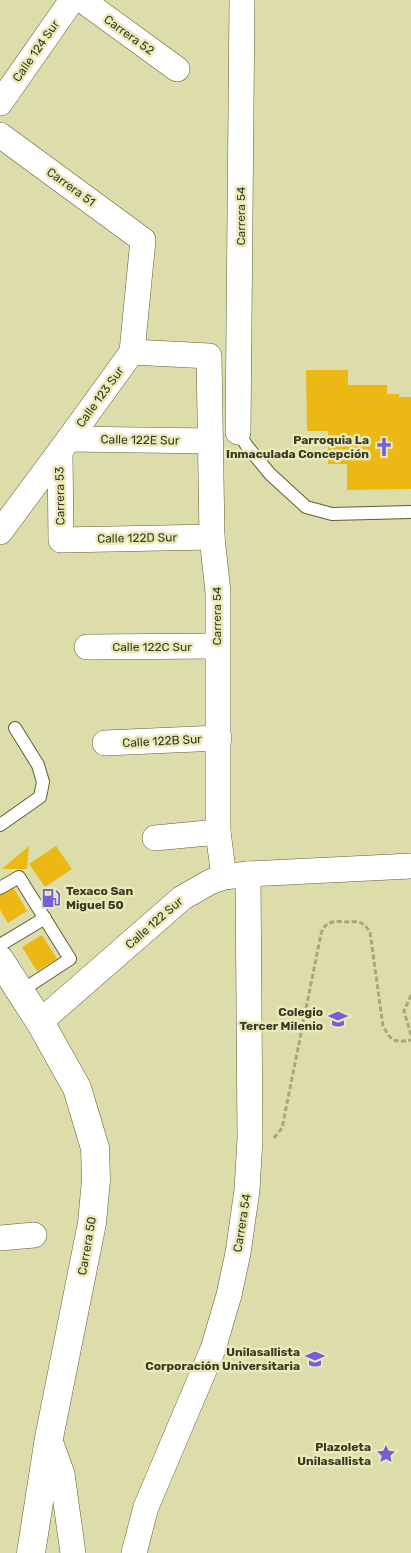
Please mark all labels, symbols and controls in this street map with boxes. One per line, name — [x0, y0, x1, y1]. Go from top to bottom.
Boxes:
street label: Carrera 52 — [101, 12, 157, 58]
street label: Calle 124 Sur — [10, 17, 63, 84]
street label: Carrera 51 — [44, 165, 98, 209]
street label: Carrera 54 — [234, 186, 248, 245]
street label: Calle 123 Sur — [73, 364, 127, 430]
street label: Calle 122E Sur — [100, 432, 180, 448]
place label: Parroquia La Inmaculada Concepción — [226, 433, 369, 461]
church icon: Parroquia La Inmaculada Concepción — [373, 436, 395, 458]
street label: Carrera 53 — [52, 467, 68, 525]
street label: Calle 122D Sur — [97, 530, 177, 546]
street label: Carrera 54 — [210, 586, 224, 645]
street label: Calle 122C Sur — [112, 640, 192, 654]
street label: Calle 122B Sur — [122, 732, 203, 750]
place label: Texaco San Miguel 50 — [66, 884, 133, 912]
fuel station icon: Texaco San Miguel 50 — [40, 887, 62, 909]
street label: Calle 122 Sur — [122, 894, 186, 952]
place label: Colegio Tercer Milenio — [240, 1005, 323, 1033]
school or university icon: Colegio Tercer Milenio — [327, 1008, 349, 1030]
street label: Carrera 54 — [230, 1192, 254, 1253]
street label: Carrera 50 — [75, 1216, 99, 1276]
place label: Unilasallista Corporación Universitaria — [145, 1345, 300, 1373]
school or university icon: Unilasallista Corporación Universitaria — [304, 1348, 326, 1370]
place label: Plazoleta Unilasallista — [297, 1440, 371, 1468]
place icon: Plazoleta Unilasallista — [375, 1443, 397, 1465]

